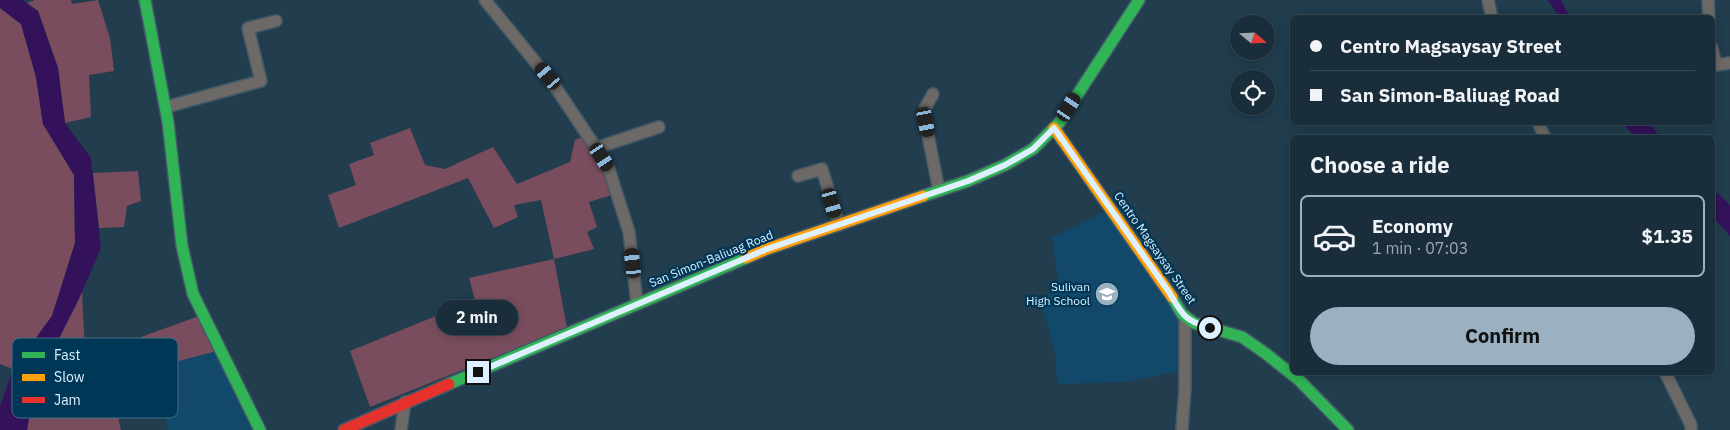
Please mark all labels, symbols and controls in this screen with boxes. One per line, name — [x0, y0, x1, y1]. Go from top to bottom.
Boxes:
north arrow — [1230, 15, 1275, 60]
map controls — [1230, 15, 1275, 115]
text: Centro Magsaysay Street — [1340, 34, 1562, 58]
car — [532, 60, 563, 92]
button: locate — [1230, 70, 1275, 115]
text: San Simon-Baliuag Road — [1340, 83, 1560, 107]
car — [1054, 90, 1083, 124]
car — [915, 106, 936, 138]
car — [587, 140, 616, 174]
text: Choose a ride — [1310, 150, 1450, 179]
car — [820, 187, 843, 219]
street label: Centro Magsaysay Street — [1111, 189, 1200, 307]
icon: car — [1312, 214, 1357, 259]
text: Economy — [1372, 214, 1453, 238]
text: $1.35 — [1641, 224, 1693, 248]
street label: San Simon-Baliuag Road — [647, 227, 775, 290]
text: 1 min · 07:03 — [1372, 238, 1468, 258]
car — [623, 247, 642, 279]
place label: Sulivan High School — [1026, 279, 1090, 308]
school or university icon: Sulivan High School — [1094, 281, 1120, 307]
callout: 2 min — [437, 300, 519, 334]
text: 2 min — [456, 307, 498, 327]
button: Confirm — [1310, 307, 1695, 365]
route start — [1199, 317, 1221, 339]
legend — [12, 338, 178, 418]
text: Fast — [54, 346, 80, 364]
route end — [467, 361, 489, 383]
text: Slow — [54, 368, 85, 386]
text: Jam — [54, 391, 81, 409]

